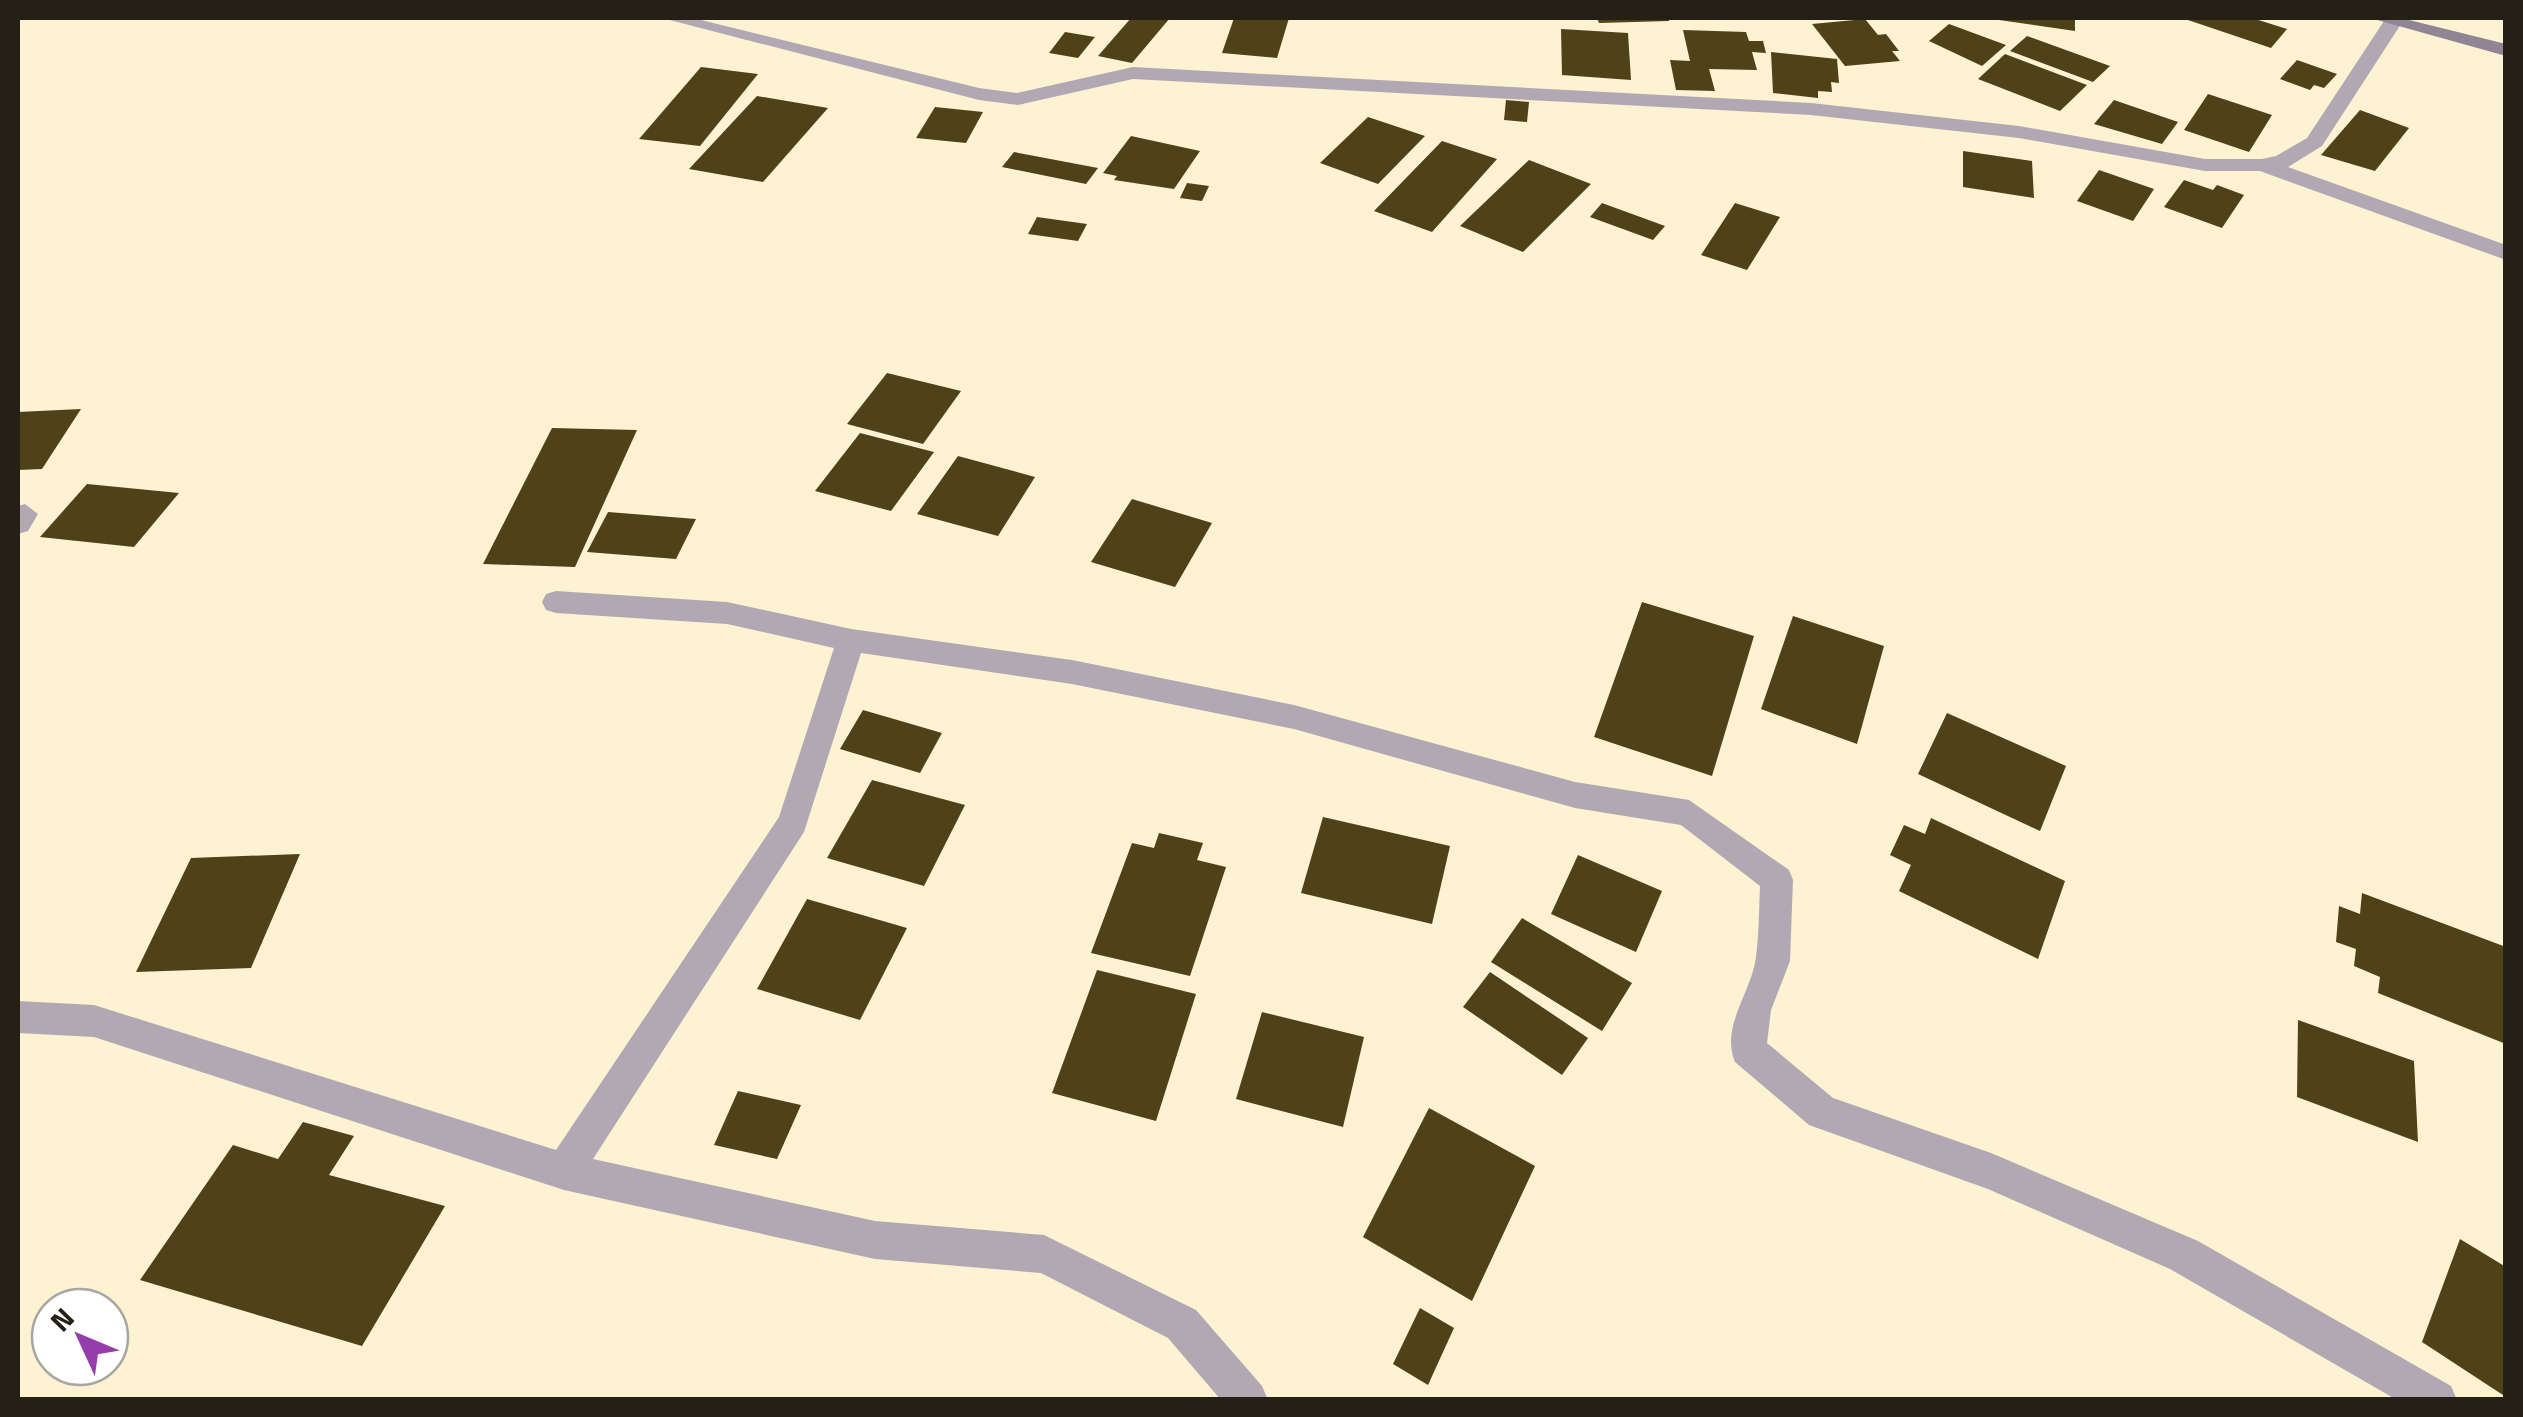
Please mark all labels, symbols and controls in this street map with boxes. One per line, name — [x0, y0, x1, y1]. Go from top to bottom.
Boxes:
north arrow — [30, 1287, 130, 1387]
text: N — [39, 1297, 84, 1341]

